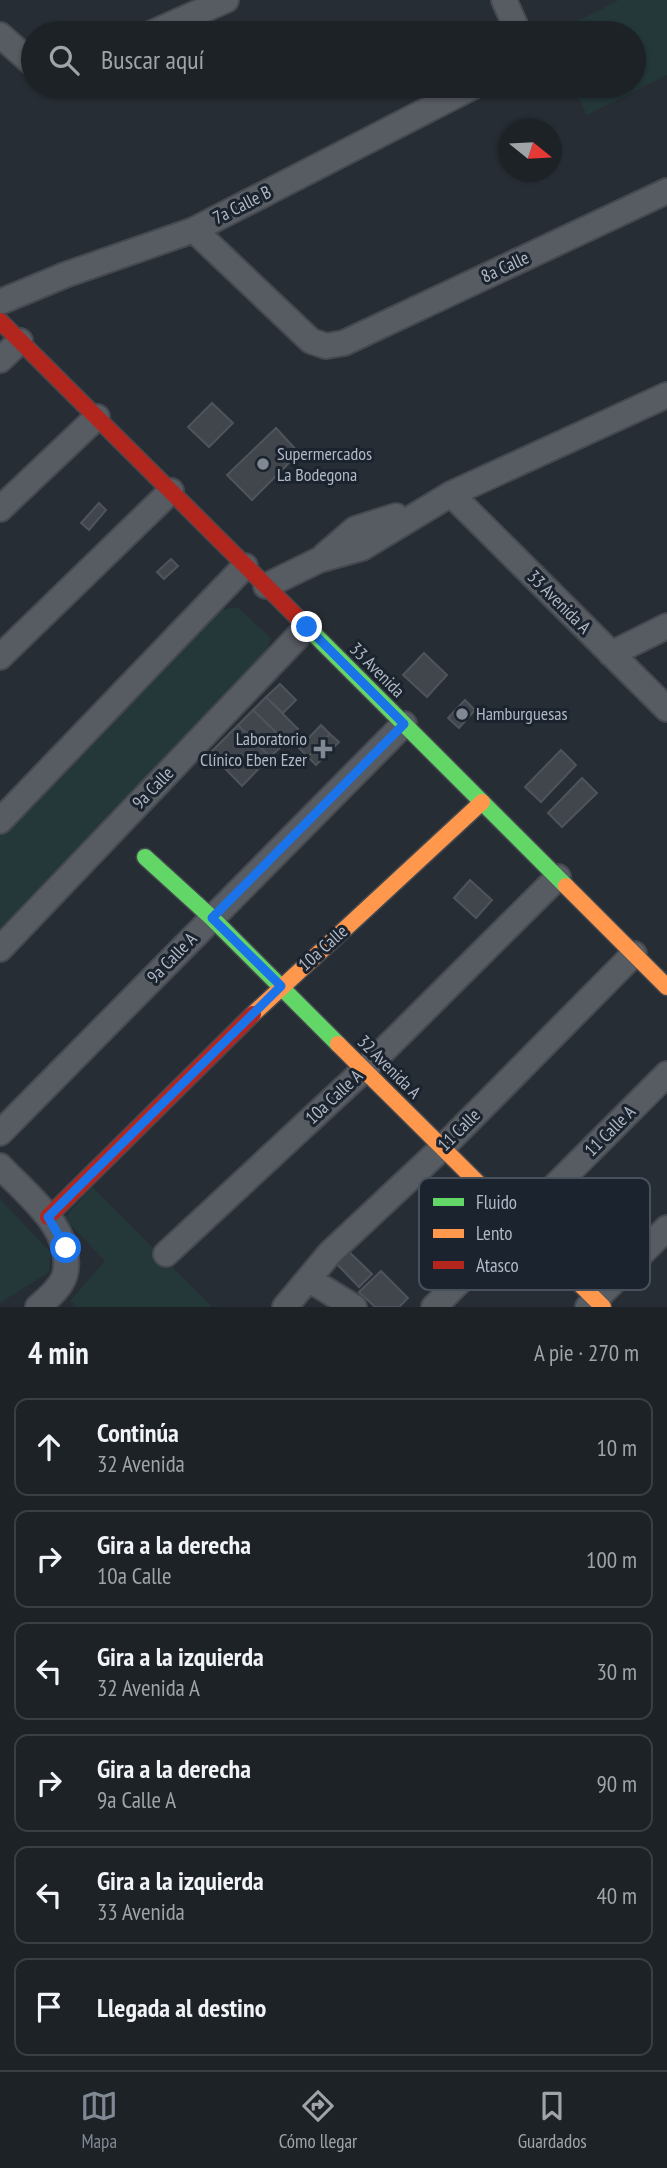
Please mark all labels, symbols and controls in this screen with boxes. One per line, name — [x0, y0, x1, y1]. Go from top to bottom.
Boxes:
search box — [21, 21, 646, 98]
icon: search — [45, 41, 83, 79]
text: Buscar aquí — [101, 43, 204, 76]
north arrow — [499, 119, 562, 182]
street label: 7a Calle B — [209, 180, 275, 229]
street label: 8a Calle — [477, 246, 532, 288]
place label: Supermercados La Bodegona — [277, 442, 372, 486]
marker: Supermercados La Bodegona — [255, 456, 271, 472]
street label: 33 Avenida A — [523, 565, 596, 639]
route end — [291, 611, 322, 642]
street label: 33 Avenida — [345, 637, 410, 702]
place label: Hamburguesas — [476, 702, 568, 725]
marker: Hamburguesas — [454, 706, 470, 722]
place label: Laboratorio Clínico Eben Ezer — [200, 727, 307, 771]
marker: Laboratorio Clínico Eben Ezer — [313, 739, 333, 759]
street label: 9a Calle — [127, 762, 178, 814]
street label: 10a Calle — [293, 920, 352, 976]
street label: 9a Calle A — [142, 927, 202, 988]
street label: 32 Avenida A — [353, 1030, 426, 1104]
street label: 10a Calle A — [300, 1064, 367, 1129]
street label: 11 Calle A — [579, 1100, 640, 1161]
street label: 11 Calle — [432, 1103, 485, 1156]
legend — [419, 1178, 650, 1290]
text: Fluido — [476, 1190, 517, 1214]
text: Lento — [476, 1221, 513, 1245]
route start — [50, 1232, 81, 1263]
text: Atasco — [476, 1253, 519, 1277]
text: 4 min — [28, 1333, 89, 1372]
text: A pie · 270 m — [534, 1338, 639, 1367]
text: Continúa — [97, 1416, 179, 1449]
icon: ahead — [30, 1428, 68, 1466]
text: 10 m — [596, 1433, 637, 1462]
text: 32 Avenida — [97, 1449, 185, 1478]
text: Gira a la derecha — [97, 1528, 251, 1561]
icon: right — [30, 1540, 68, 1578]
text: 100 m — [586, 1545, 637, 1574]
text: 10a Calle — [97, 1561, 171, 1590]
text: Gira a la izquierda — [97, 1640, 264, 1673]
icon: left — [30, 1652, 68, 1690]
text: 30 m — [596, 1657, 637, 1686]
text: 32 Avenida A — [97, 1673, 200, 1702]
text: Gira a la derecha — [97, 1752, 251, 1785]
icon: right — [30, 1764, 68, 1802]
text: 90 m — [596, 1769, 637, 1798]
text: 9a Calle A — [97, 1785, 176, 1814]
text: Gira a la izquierda — [97, 1864, 264, 1897]
icon: left — [30, 1876, 68, 1914]
text: 40 m — [596, 1881, 637, 1910]
text: 33 Avenida — [97, 1897, 185, 1926]
icon: arrive — [30, 1988, 68, 2026]
text: Llegada al destino — [97, 1991, 266, 2024]
tab: Mapa — [80, 2087, 118, 2153]
tab: Cómo llegar — [279, 2087, 357, 2153]
tab: Guardados — [518, 2087, 587, 2153]

